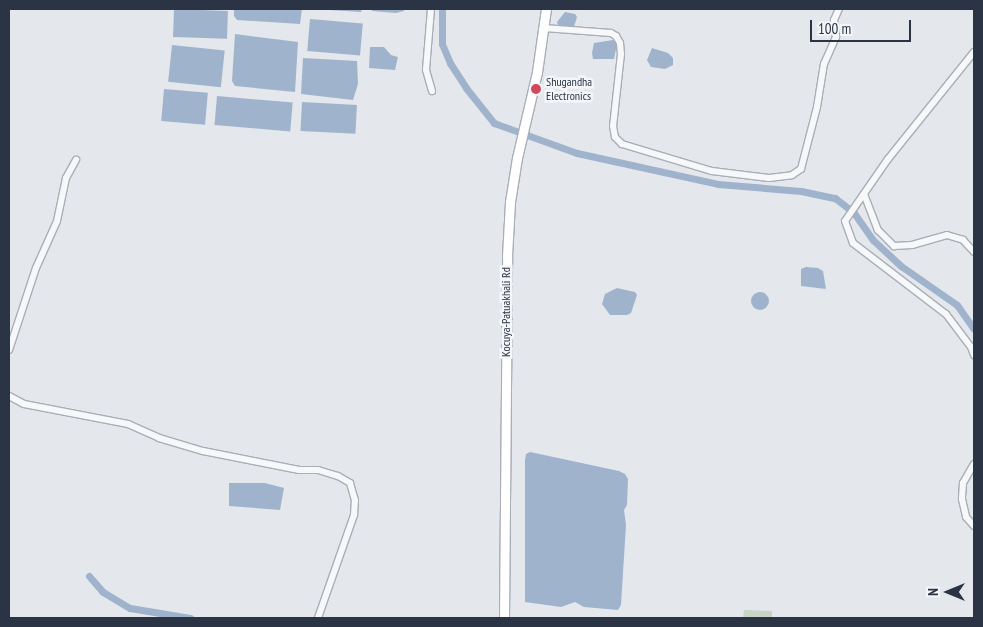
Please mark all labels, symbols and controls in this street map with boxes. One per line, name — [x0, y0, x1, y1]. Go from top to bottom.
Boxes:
scale bar — [813, 10, 914, 42]
text: 100 m — [818, 19, 851, 38]
place label: Shugandha Electronics — [546, 75, 592, 103]
marker: Shugandha Electronics — [530, 83, 542, 95]
street label: Kocuya-Patuakhali Rd — [499, 267, 513, 357]
north arrow — [923, 567, 973, 617]
text: N — [924, 588, 942, 596]

